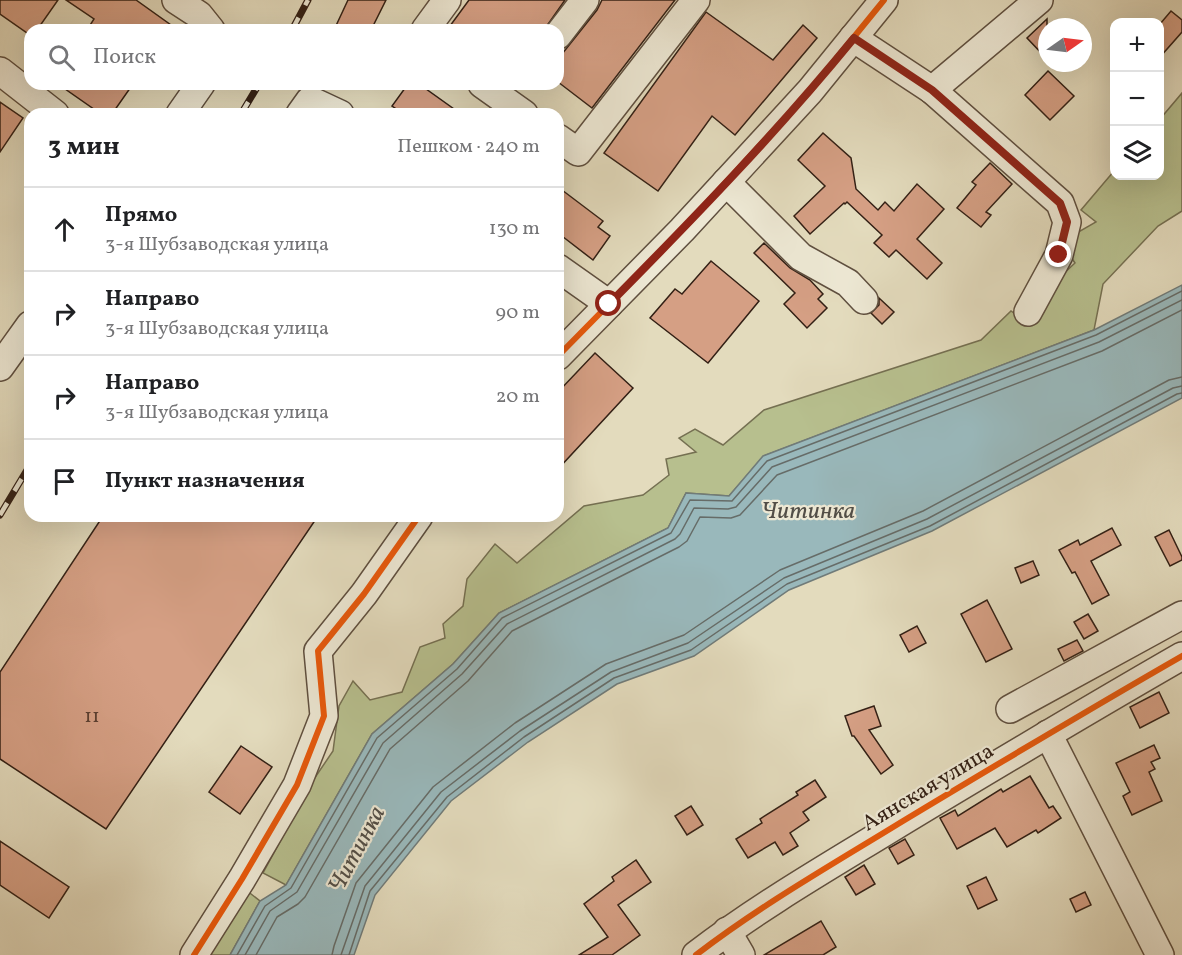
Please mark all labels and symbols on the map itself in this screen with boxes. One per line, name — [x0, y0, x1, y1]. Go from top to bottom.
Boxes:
north arrow — [1038, 18, 1092, 72]
route end — [1045, 241, 1071, 267]
route start — [595, 290, 621, 316]
water label: Читинка — [761, 495, 855, 529]
house number: 11 — [84, 703, 100, 731]
street label: Аянская улица — [856, 736, 1000, 840]
water label: Читинка — [321, 800, 395, 900]

